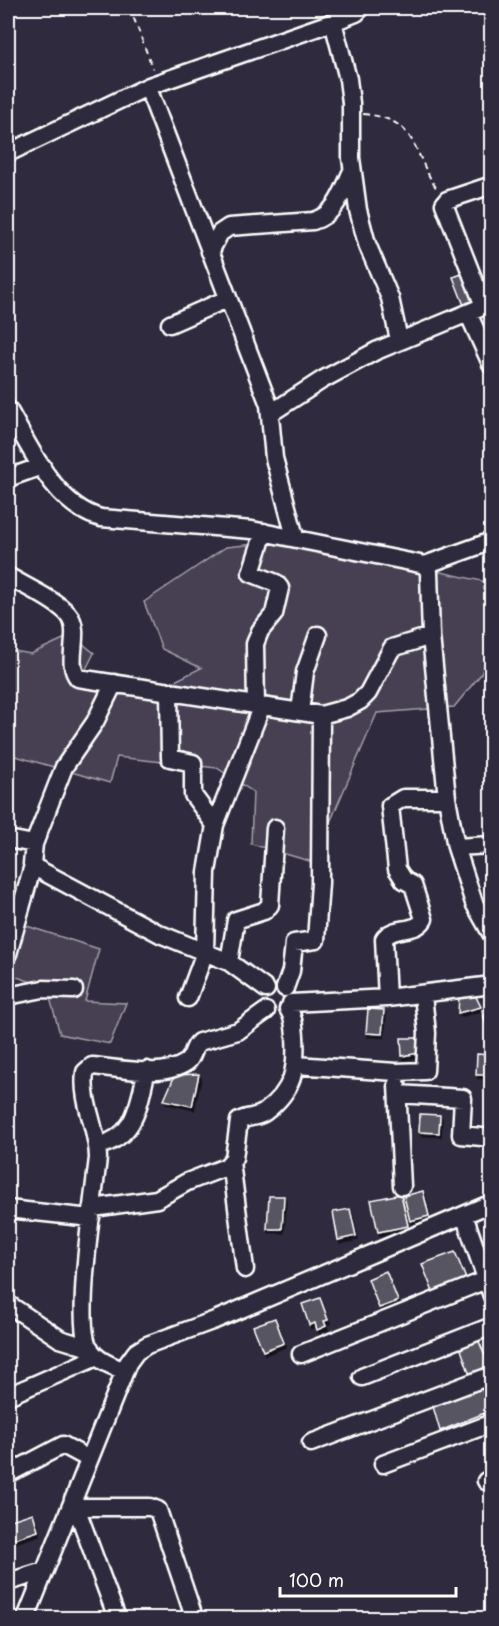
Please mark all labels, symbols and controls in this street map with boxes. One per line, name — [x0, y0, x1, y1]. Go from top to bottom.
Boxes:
scale bar — [280, 1560, 456, 1598]
text: 100 m — [289, 1566, 344, 1593]

